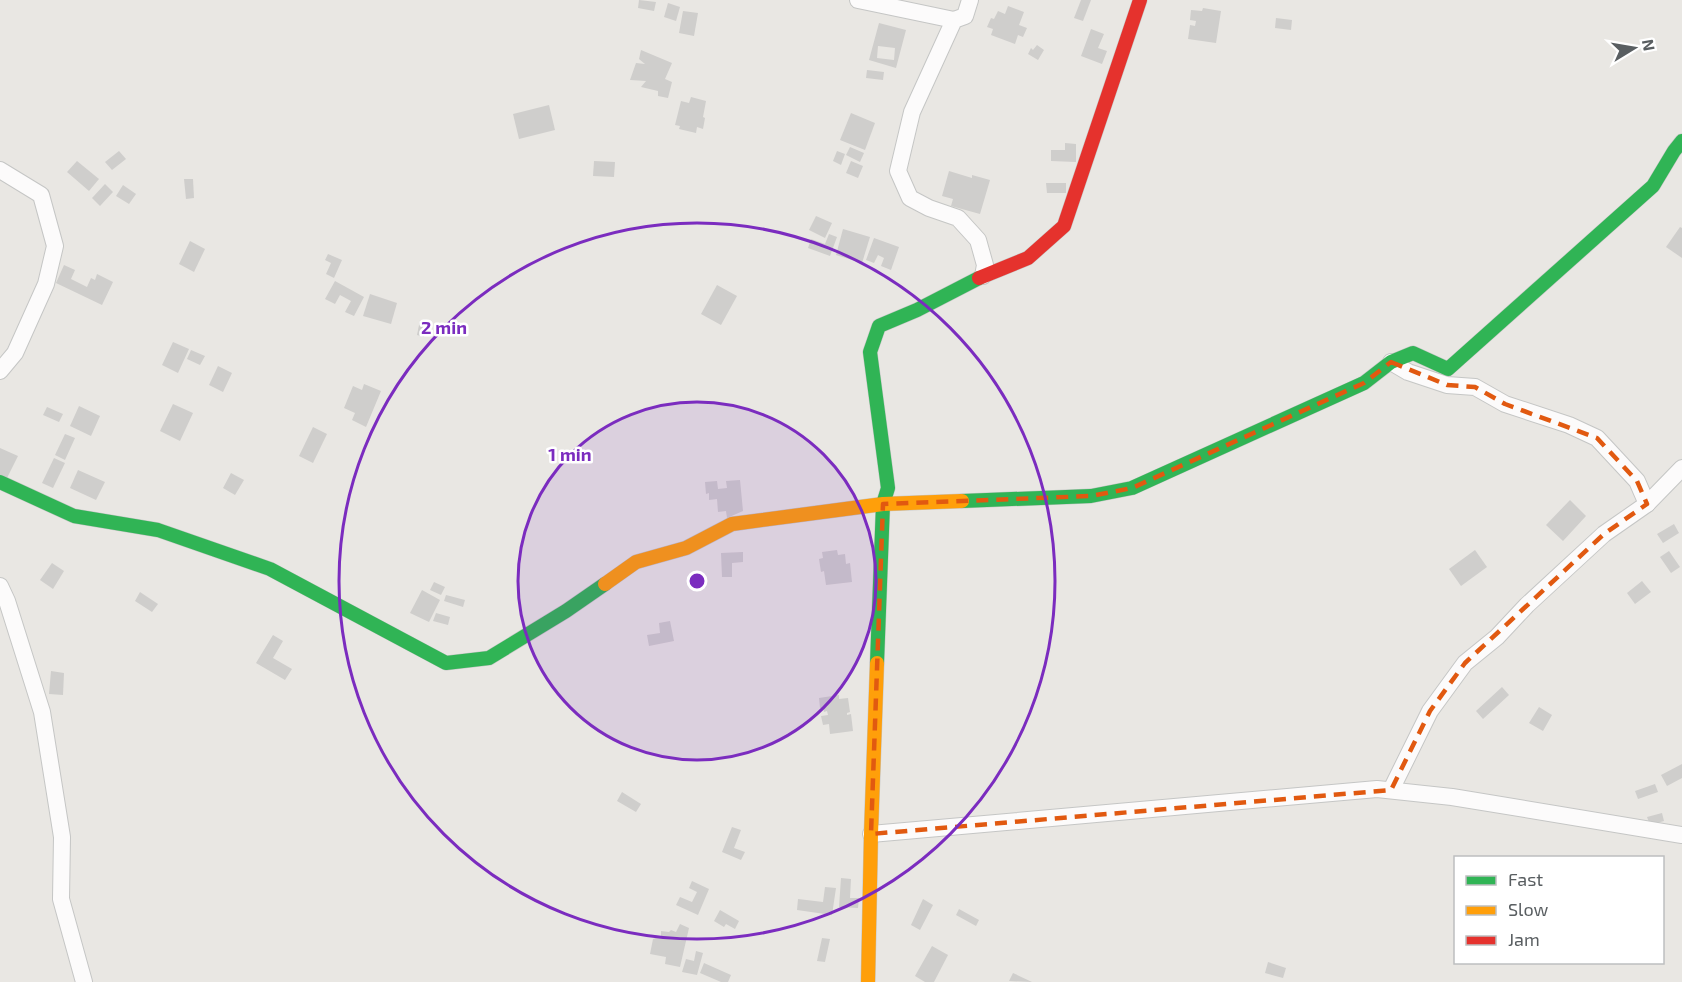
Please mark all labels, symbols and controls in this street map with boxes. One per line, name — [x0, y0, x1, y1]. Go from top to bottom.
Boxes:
north arrow — [1604, 18, 1664, 78]
text: N — [1639, 38, 1660, 53]
text: 2 min — [421, 316, 467, 338]
text: 1 min — [548, 443, 592, 465]
centre of rings — [687, 571, 707, 591]
legend — [1454, 856, 1664, 964]
text: Fast — [1508, 868, 1543, 890]
text: Slow — [1508, 898, 1549, 920]
text: Jam — [1508, 928, 1540, 950]

